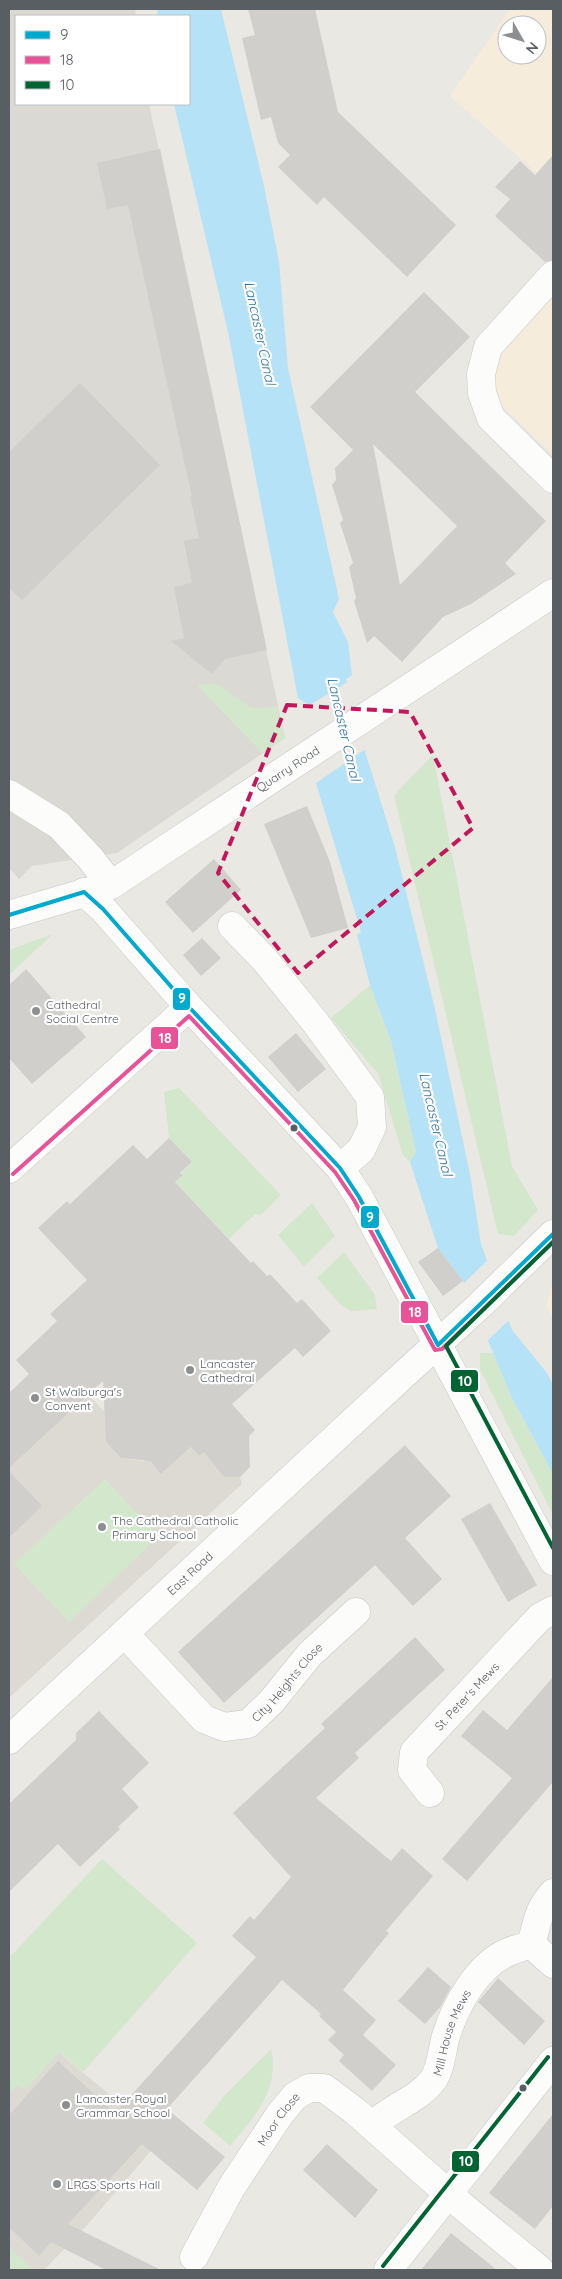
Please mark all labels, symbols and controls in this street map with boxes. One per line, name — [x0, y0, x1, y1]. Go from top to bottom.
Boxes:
legend — [15, 15, 190, 105]
north arrow — [497, 15, 547, 65]
text: 9 — [60, 25, 68, 44]
text: N — [522, 39, 542, 58]
text: 18 — [60, 50, 74, 69]
text: 10 — [60, 75, 75, 94]
water label: Lancaster Canal — [240, 280, 280, 388]
water label: Lancaster Canal — [323, 676, 365, 784]
street label: Quarry Road — [253, 742, 322, 795]
line badge: 9 — [172, 987, 191, 1011]
text: 9 — [178, 989, 186, 1007]
place label: Cathedral Social Centre — [46, 997, 119, 1026]
marker: Cathedral Social Centre — [30, 1005, 42, 1017]
line badge: 18 — [150, 1026, 179, 1050]
text: 18 — [158, 1029, 172, 1047]
water label: Lancaster Canal — [415, 1071, 457, 1179]
unlabelled marker — [289, 1123, 299, 1133]
line badge: 9 — [360, 1205, 380, 1229]
text: 9 — [366, 1208, 374, 1226]
line badge: 18 — [400, 1300, 429, 1324]
text: 18 — [408, 1303, 422, 1321]
place label: Lancaster Cathedral — [200, 1356, 255, 1385]
marker: Lancaster Cathedral — [184, 1364, 196, 1376]
line badge: 10 — [450, 1369, 479, 1393]
text: 10 — [458, 1372, 472, 1390]
place label: St Walburga's Convent — [45, 1384, 122, 1413]
marker: St Walburga's Convent — [29, 1392, 41, 1404]
place label: The Cathedral Catholic Primary School — [112, 1513, 239, 1542]
marker: The Cathedral Catholic Primary School — [96, 1521, 108, 1533]
street label: East Road — [164, 1548, 215, 1598]
street label: City Heights Close — [248, 1639, 325, 1725]
street label: St. Peter's Mews — [431, 1658, 502, 1733]
street label: Mill House Mews — [429, 1986, 474, 2078]
unlabelled marker — [518, 2083, 528, 2093]
street label: Moor Close — [254, 2089, 303, 2148]
place label: Lancaster Royal Grammar School — [76, 2091, 170, 2120]
marker: Lancaster Royal Grammar School — [60, 2099, 72, 2111]
line badge: 10 — [451, 2150, 480, 2173]
text: 10 — [459, 2152, 473, 2170]
place label: LRGS Sports Hall — [67, 2177, 160, 2192]
marker: LRGS Sports Hall — [51, 2178, 63, 2190]

